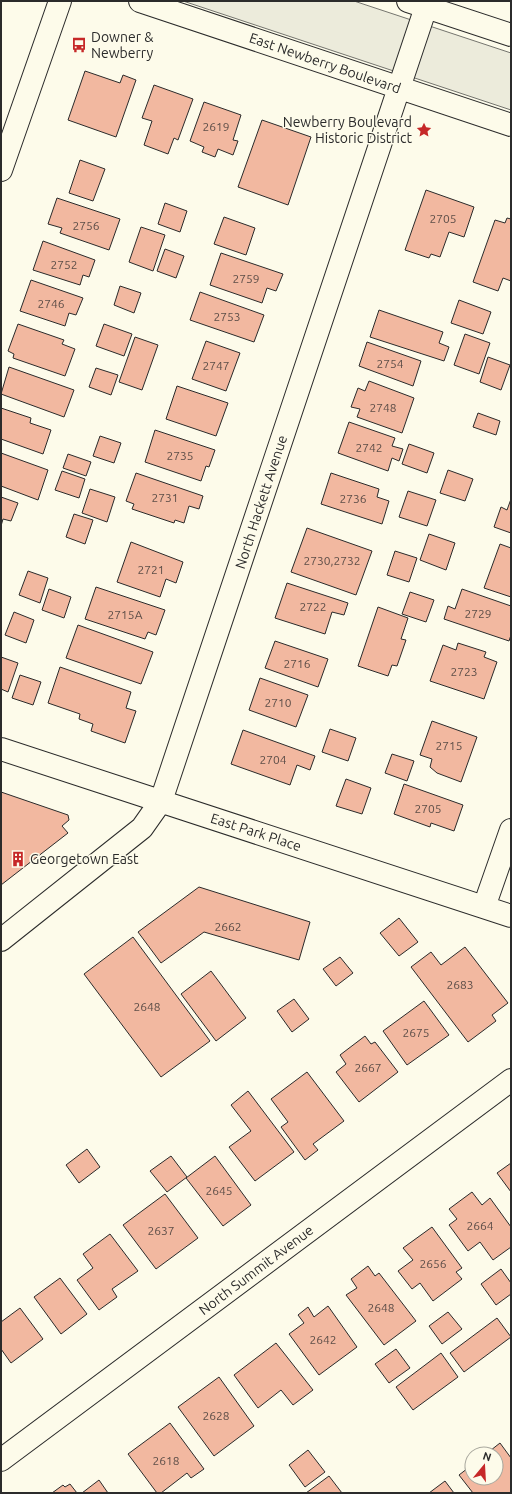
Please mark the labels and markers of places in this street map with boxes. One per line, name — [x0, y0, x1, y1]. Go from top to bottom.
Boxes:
place label: Downer & Newberry — [91, 29, 154, 61]
bus stop icon: Downer & Newberry — [70, 36, 88, 54]
place label: Newberry Boulevard Historic District — [283, 114, 412, 146]
place icon: Newberry Boulevard Historic District — [415, 121, 433, 139]
building icon: Georgetown East — [9, 850, 27, 868]
place label: Georgetown East — [30, 851, 139, 867]

